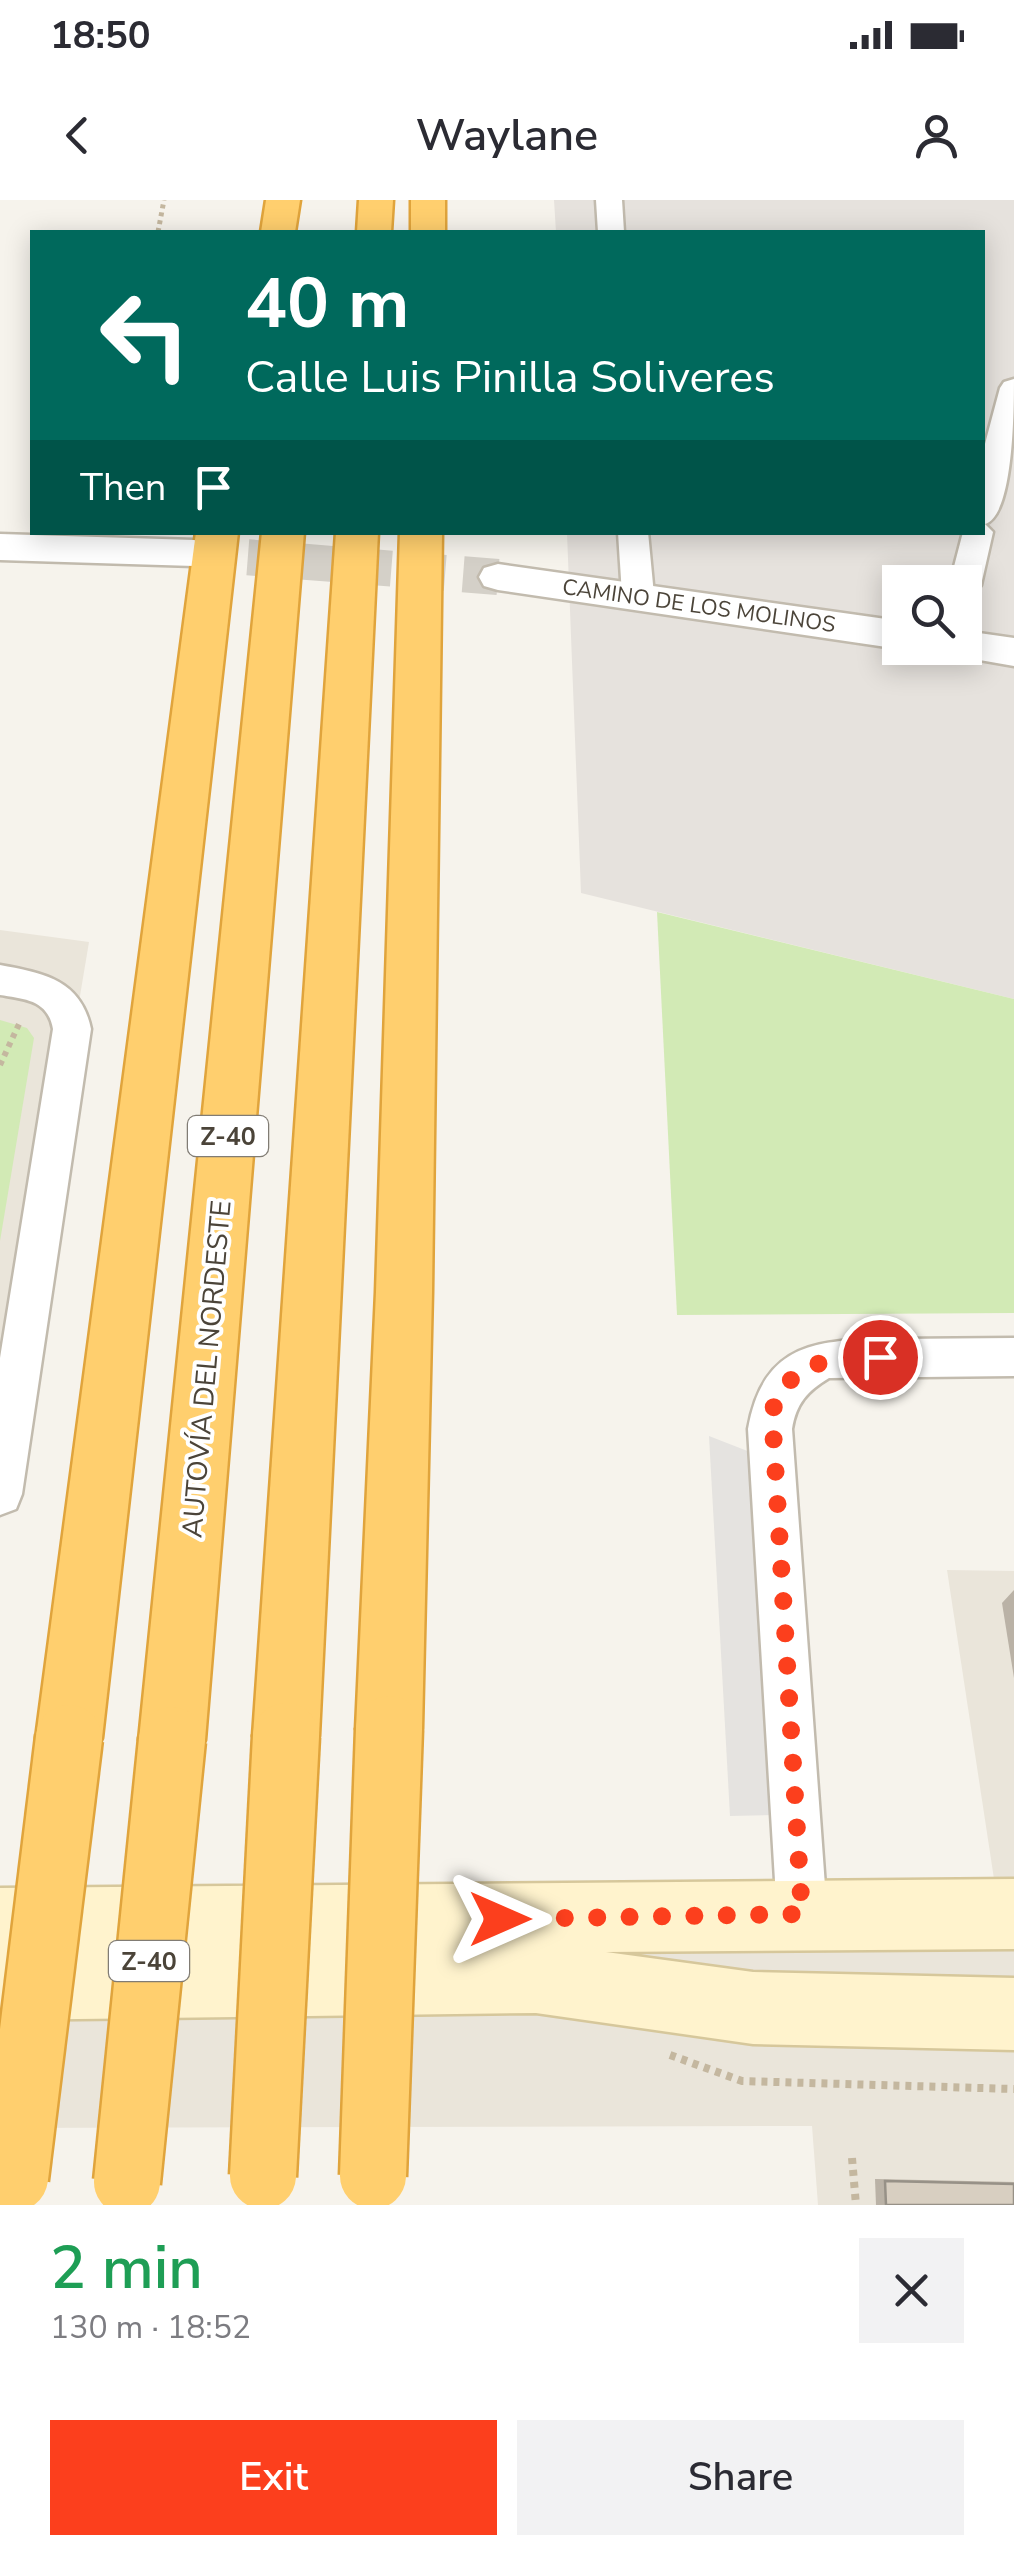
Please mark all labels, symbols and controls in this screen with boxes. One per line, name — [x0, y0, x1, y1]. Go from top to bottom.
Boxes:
text: 18:50 — [50, 10, 151, 61]
text: Waylane — [416, 105, 598, 166]
icon: back — [50, 108, 105, 163]
icon: person — [909, 108, 964, 163]
text: 40 m — [245, 256, 409, 352]
icon: left — [80, 270, 210, 400]
text: Calle Luis Pinilla Soliveres — [245, 347, 775, 408]
icon: arrive — [186, 460, 241, 515]
text: Then — [80, 462, 166, 513]
map controls — [882, 565, 982, 665]
button: search — [882, 565, 982, 665]
street label: CAMINO DE LOS MOLINOS — [560, 572, 837, 640]
road number: Z-40 — [188, 1116, 268, 1156]
street label: AUTOVÍA DEL NORDESTE — [173, 1199, 241, 1539]
pin — [838, 1315, 923, 1400]
icon: arrive — [853, 1330, 908, 1385]
position arrow — [448, 1867, 552, 1971]
road number: Z-40 — [109, 1941, 189, 1981]
text: 2 min — [50, 2227, 203, 2309]
button: close — [859, 2238, 964, 2343]
text: 130 m · 18:52 — [50, 2306, 251, 2349]
button: Exit — [50, 2420, 497, 2535]
button: Share — [517, 2420, 964, 2535]

